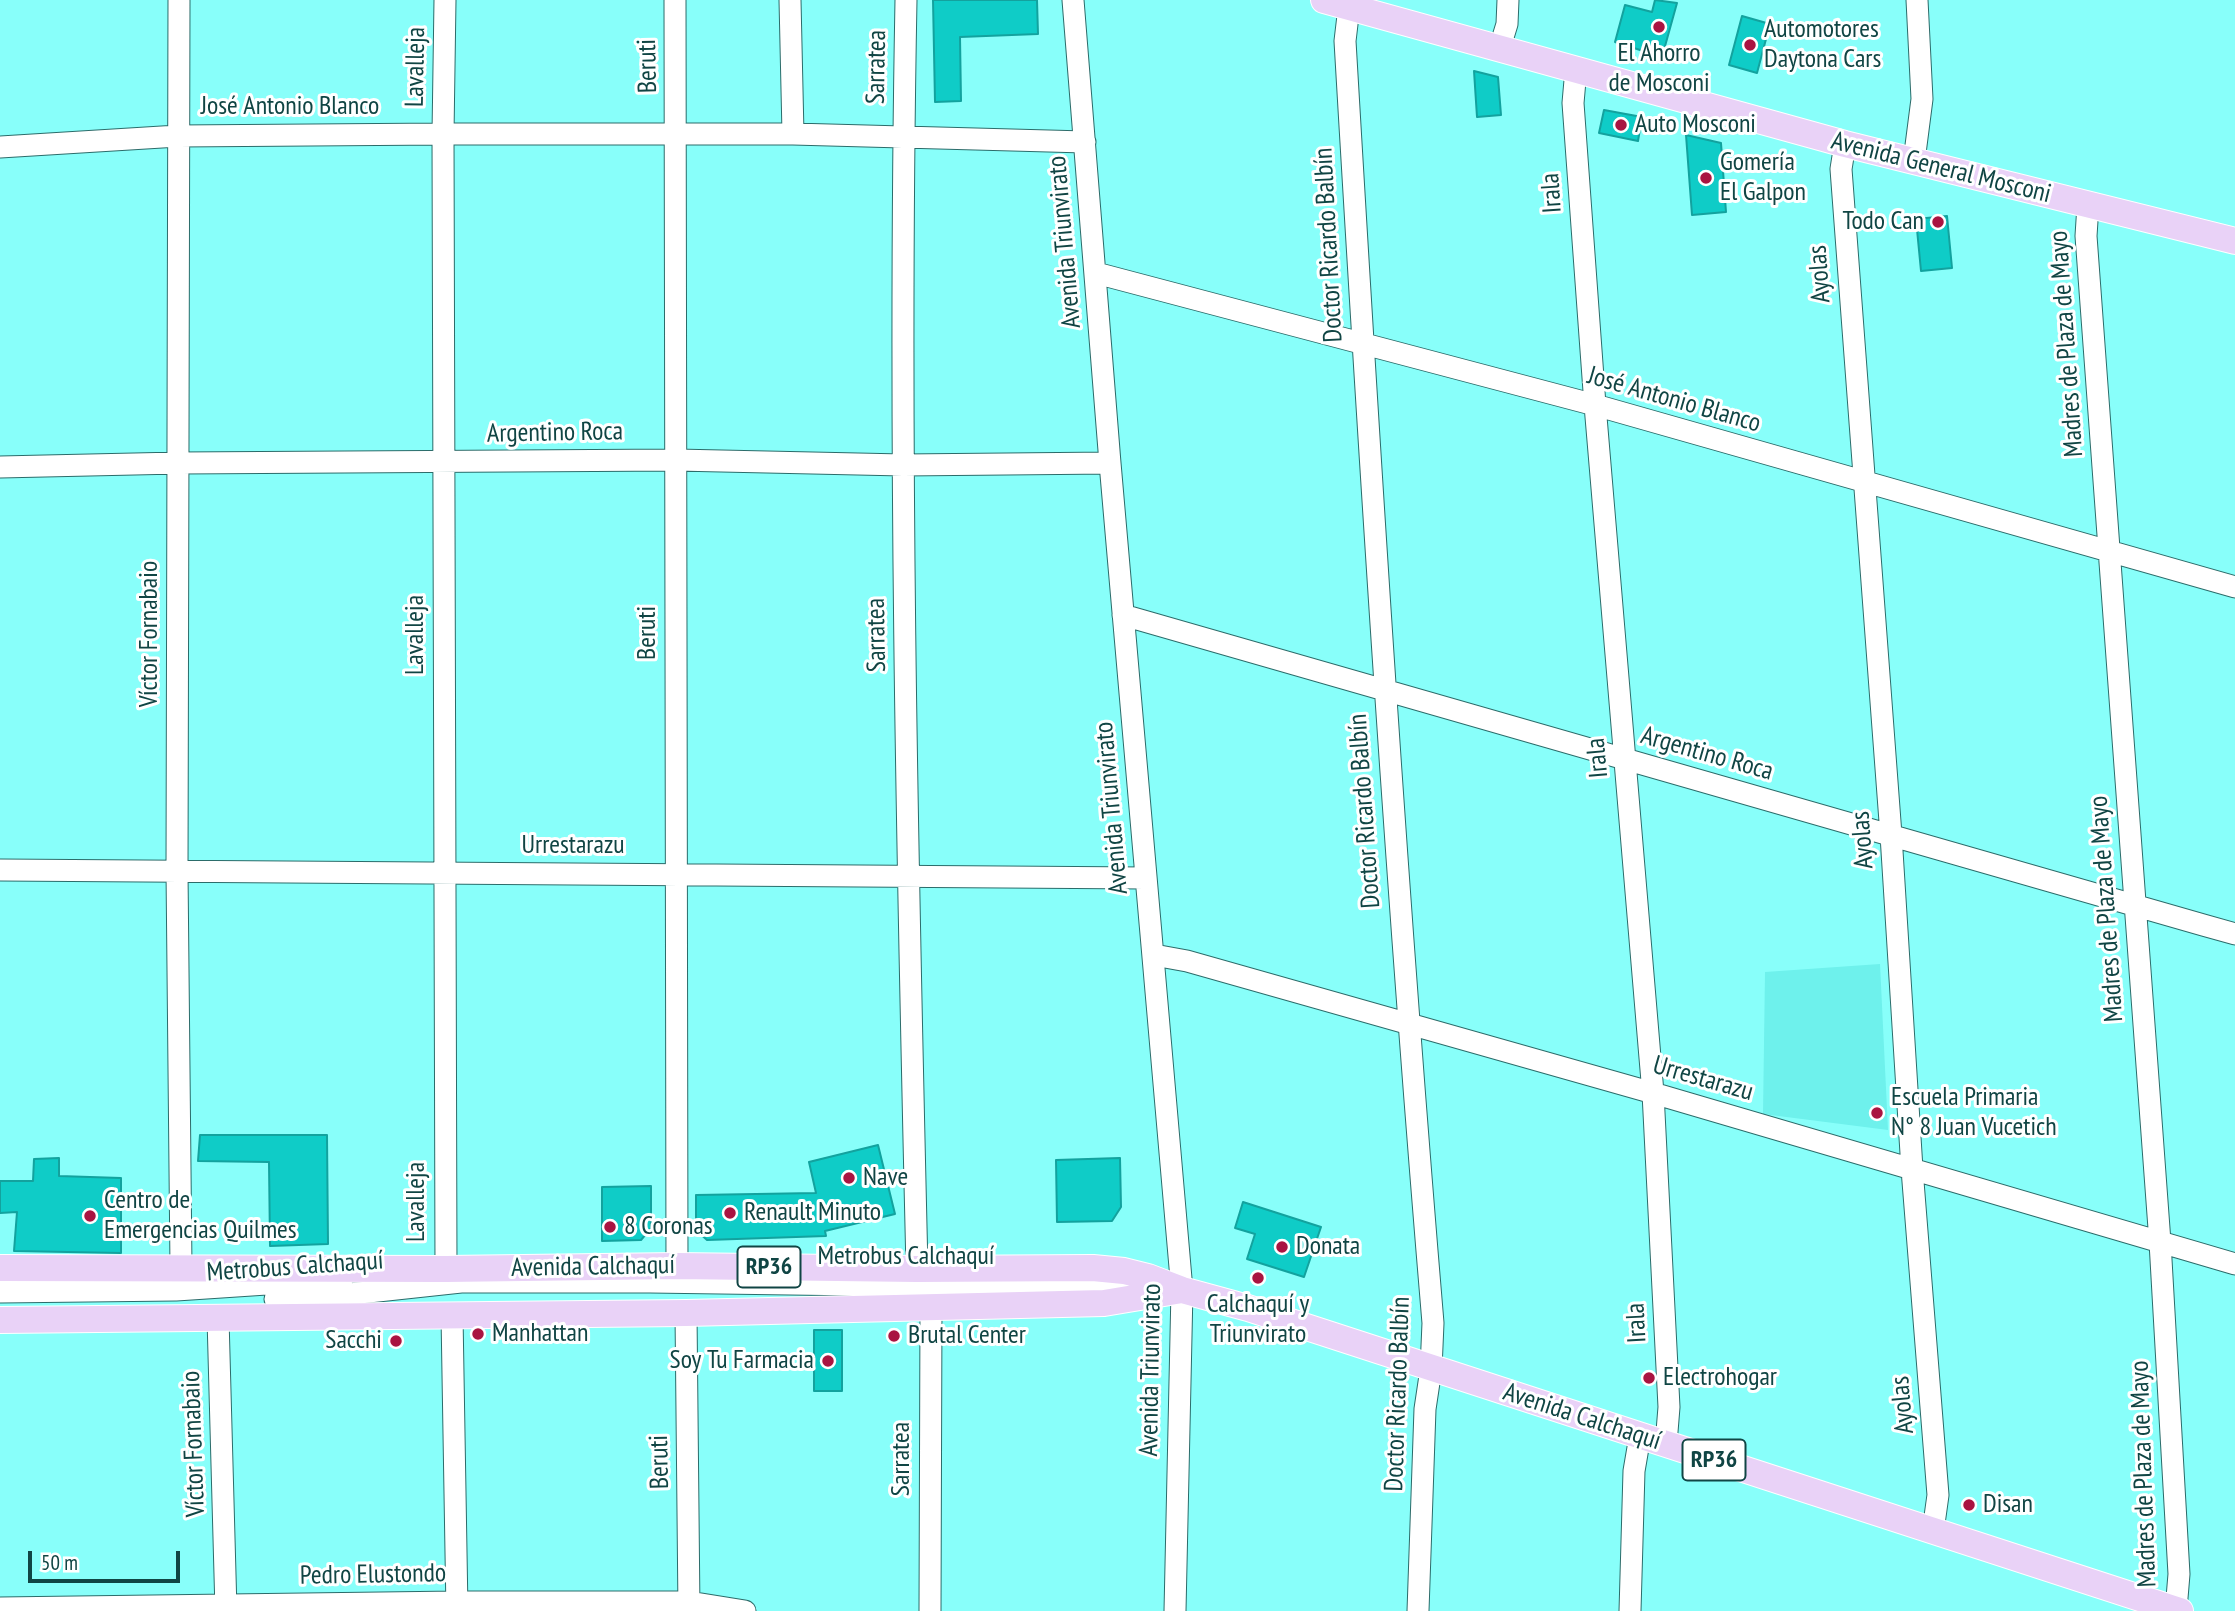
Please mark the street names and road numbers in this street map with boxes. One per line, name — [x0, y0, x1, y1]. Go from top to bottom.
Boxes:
street label: Lavalleja — [400, 27, 432, 107]
street label: Sarratea — [861, 30, 893, 104]
street label: Beruti — [632, 39, 664, 93]
street label: José Antonio Blanco — [201, 91, 379, 123]
street label: Avenida General Mosconi — [1828, 126, 2054, 210]
street label: Doctor Ricardo Balbín — [1308, 147, 1350, 343]
street label: Avenida Triunvirato — [1042, 155, 1088, 329]
street label: Irala — [1535, 172, 1569, 214]
street label: Madres de Plaza de Mayo — [2044, 230, 2090, 458]
street label: Ayolas — [1802, 244, 1838, 304]
street label: José Antonio Blanco — [1584, 360, 1764, 440]
street label: Argentino Roca — [487, 416, 623, 450]
street label: Víctor Fornabaio — [134, 561, 166, 707]
street label: Lavalleja — [400, 595, 432, 675]
street label: Sarratea — [861, 598, 893, 672]
street label: Beruti — [632, 606, 664, 660]
street label: Doctor Ricardo Balbín — [1343, 713, 1387, 909]
street label: Argentino Roca — [1637, 720, 1777, 788]
street label: Avenida Triunvirato — [1089, 721, 1135, 895]
street label: Irala — [1581, 737, 1615, 779]
street label: Madres de Plaza de Mayo — [2084, 795, 2130, 1023]
street label: Ayolas — [1845, 810, 1881, 870]
street label: Urrestarazu — [521, 830, 625, 862]
street label: Urrestarazu — [1649, 1050, 1757, 1108]
street label: Lavalleja — [401, 1162, 433, 1242]
street label: Metrobus Calchaquí — [818, 1241, 994, 1273]
street label: Metrobus Calchaquí — [206, 1245, 384, 1289]
road number: RP36 — [738, 1246, 800, 1288]
street label: Avenida Calchaquí — [511, 1250, 675, 1284]
street label: Avenida Triunvirato — [1134, 1283, 1168, 1457]
street label: Doctor Ricardo Balbín — [1379, 1296, 1417, 1492]
street label: Irala — [1620, 1302, 1654, 1344]
street label: Madres de Plaza de Mayo — [2124, 1360, 2164, 1588]
street label: Víctor Fornabaio — [176, 1370, 212, 1518]
street label: Ayolas — [1885, 1375, 1921, 1435]
street label: Avenida Calchaquí — [1499, 1377, 1665, 1457]
street label: Sarratea — [886, 1422, 918, 1496]
street label: Beruti — [644, 1435, 676, 1489]
road number: RP36 — [1682, 1440, 1746, 1480]
street label: Pedro Elustondo — [300, 1558, 446, 1592]

